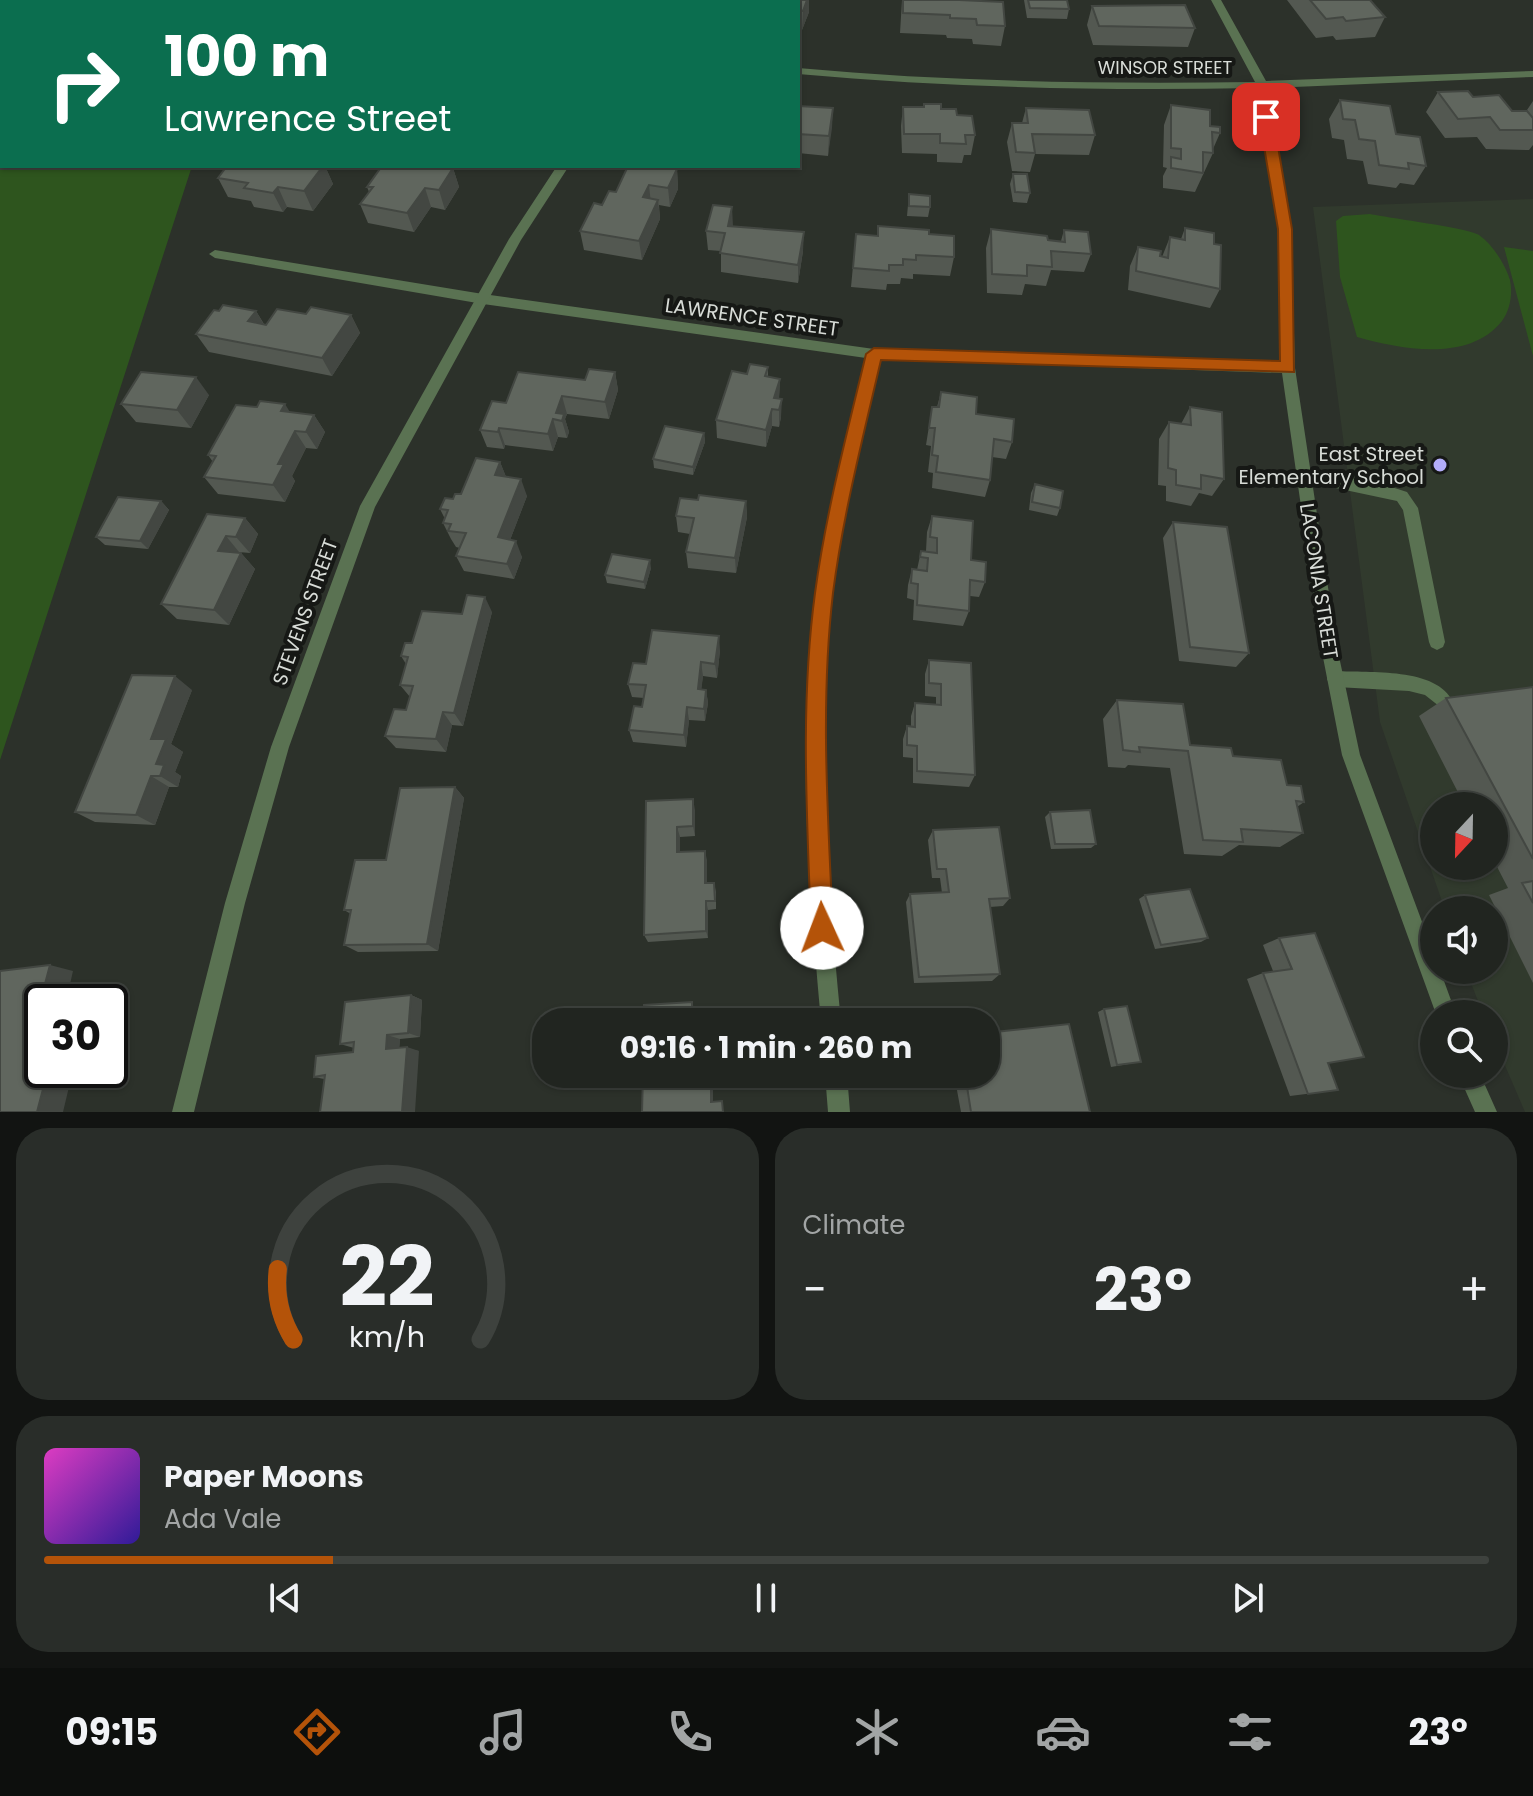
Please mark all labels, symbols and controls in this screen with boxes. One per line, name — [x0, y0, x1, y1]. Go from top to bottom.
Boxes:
text: 100 m — [164, 17, 329, 96]
icon: right — [32, 32, 136, 136]
street label: WINSOR STREET — [1098, 55, 1233, 80]
pin — [1232, 83, 1300, 151]
text: Lawrence Street — [164, 93, 451, 144]
icon: arrive — [1244, 95, 1288, 139]
street label: LAWRENCE STREET — [663, 291, 841, 343]
place label: East Street Elementary School — [1239, 440, 1424, 491]
marker: East Street Elementary School — [1431, 456, 1449, 474]
street label: LACONIA STREET — [1293, 501, 1345, 661]
street label: STEVENS STREET — [266, 535, 345, 689]
north arrow — [1420, 792, 1508, 880]
map controls — [1420, 792, 1508, 1088]
position arrow — [780, 886, 864, 970]
button: sound — [1420, 896, 1508, 984]
speed limit sign: 30 — [24, 984, 128, 1088]
button: search — [1420, 1000, 1508, 1088]
text: 09:16 · 1 min · 260 m — [620, 1026, 912, 1069]
text: Climate — [803, 1207, 905, 1243]
text: 22 — [340, 1219, 435, 1335]
text: 23° — [1094, 1248, 1192, 1332]
text: − — [803, 1259, 827, 1320]
text: + — [1459, 1259, 1489, 1320]
text: km/h — [349, 1317, 425, 1357]
text: Paper Moons — [164, 1455, 364, 1498]
text: Ada Vale — [164, 1501, 281, 1537]
icon: previous — [263, 1576, 307, 1620]
icon: pause — [744, 1576, 788, 1620]
icon: next — [1226, 1576, 1270, 1620]
icon: directions — [289, 1704, 345, 1760]
icon: music — [475, 1704, 531, 1760]
icon: phone — [662, 1704, 718, 1760]
icon: climate — [849, 1704, 905, 1760]
icon: car — [1035, 1704, 1091, 1760]
icon: filters — [1222, 1704, 1278, 1760]
text: 09:15 — [65, 1707, 158, 1758]
text: 23° — [1409, 1707, 1468, 1758]

